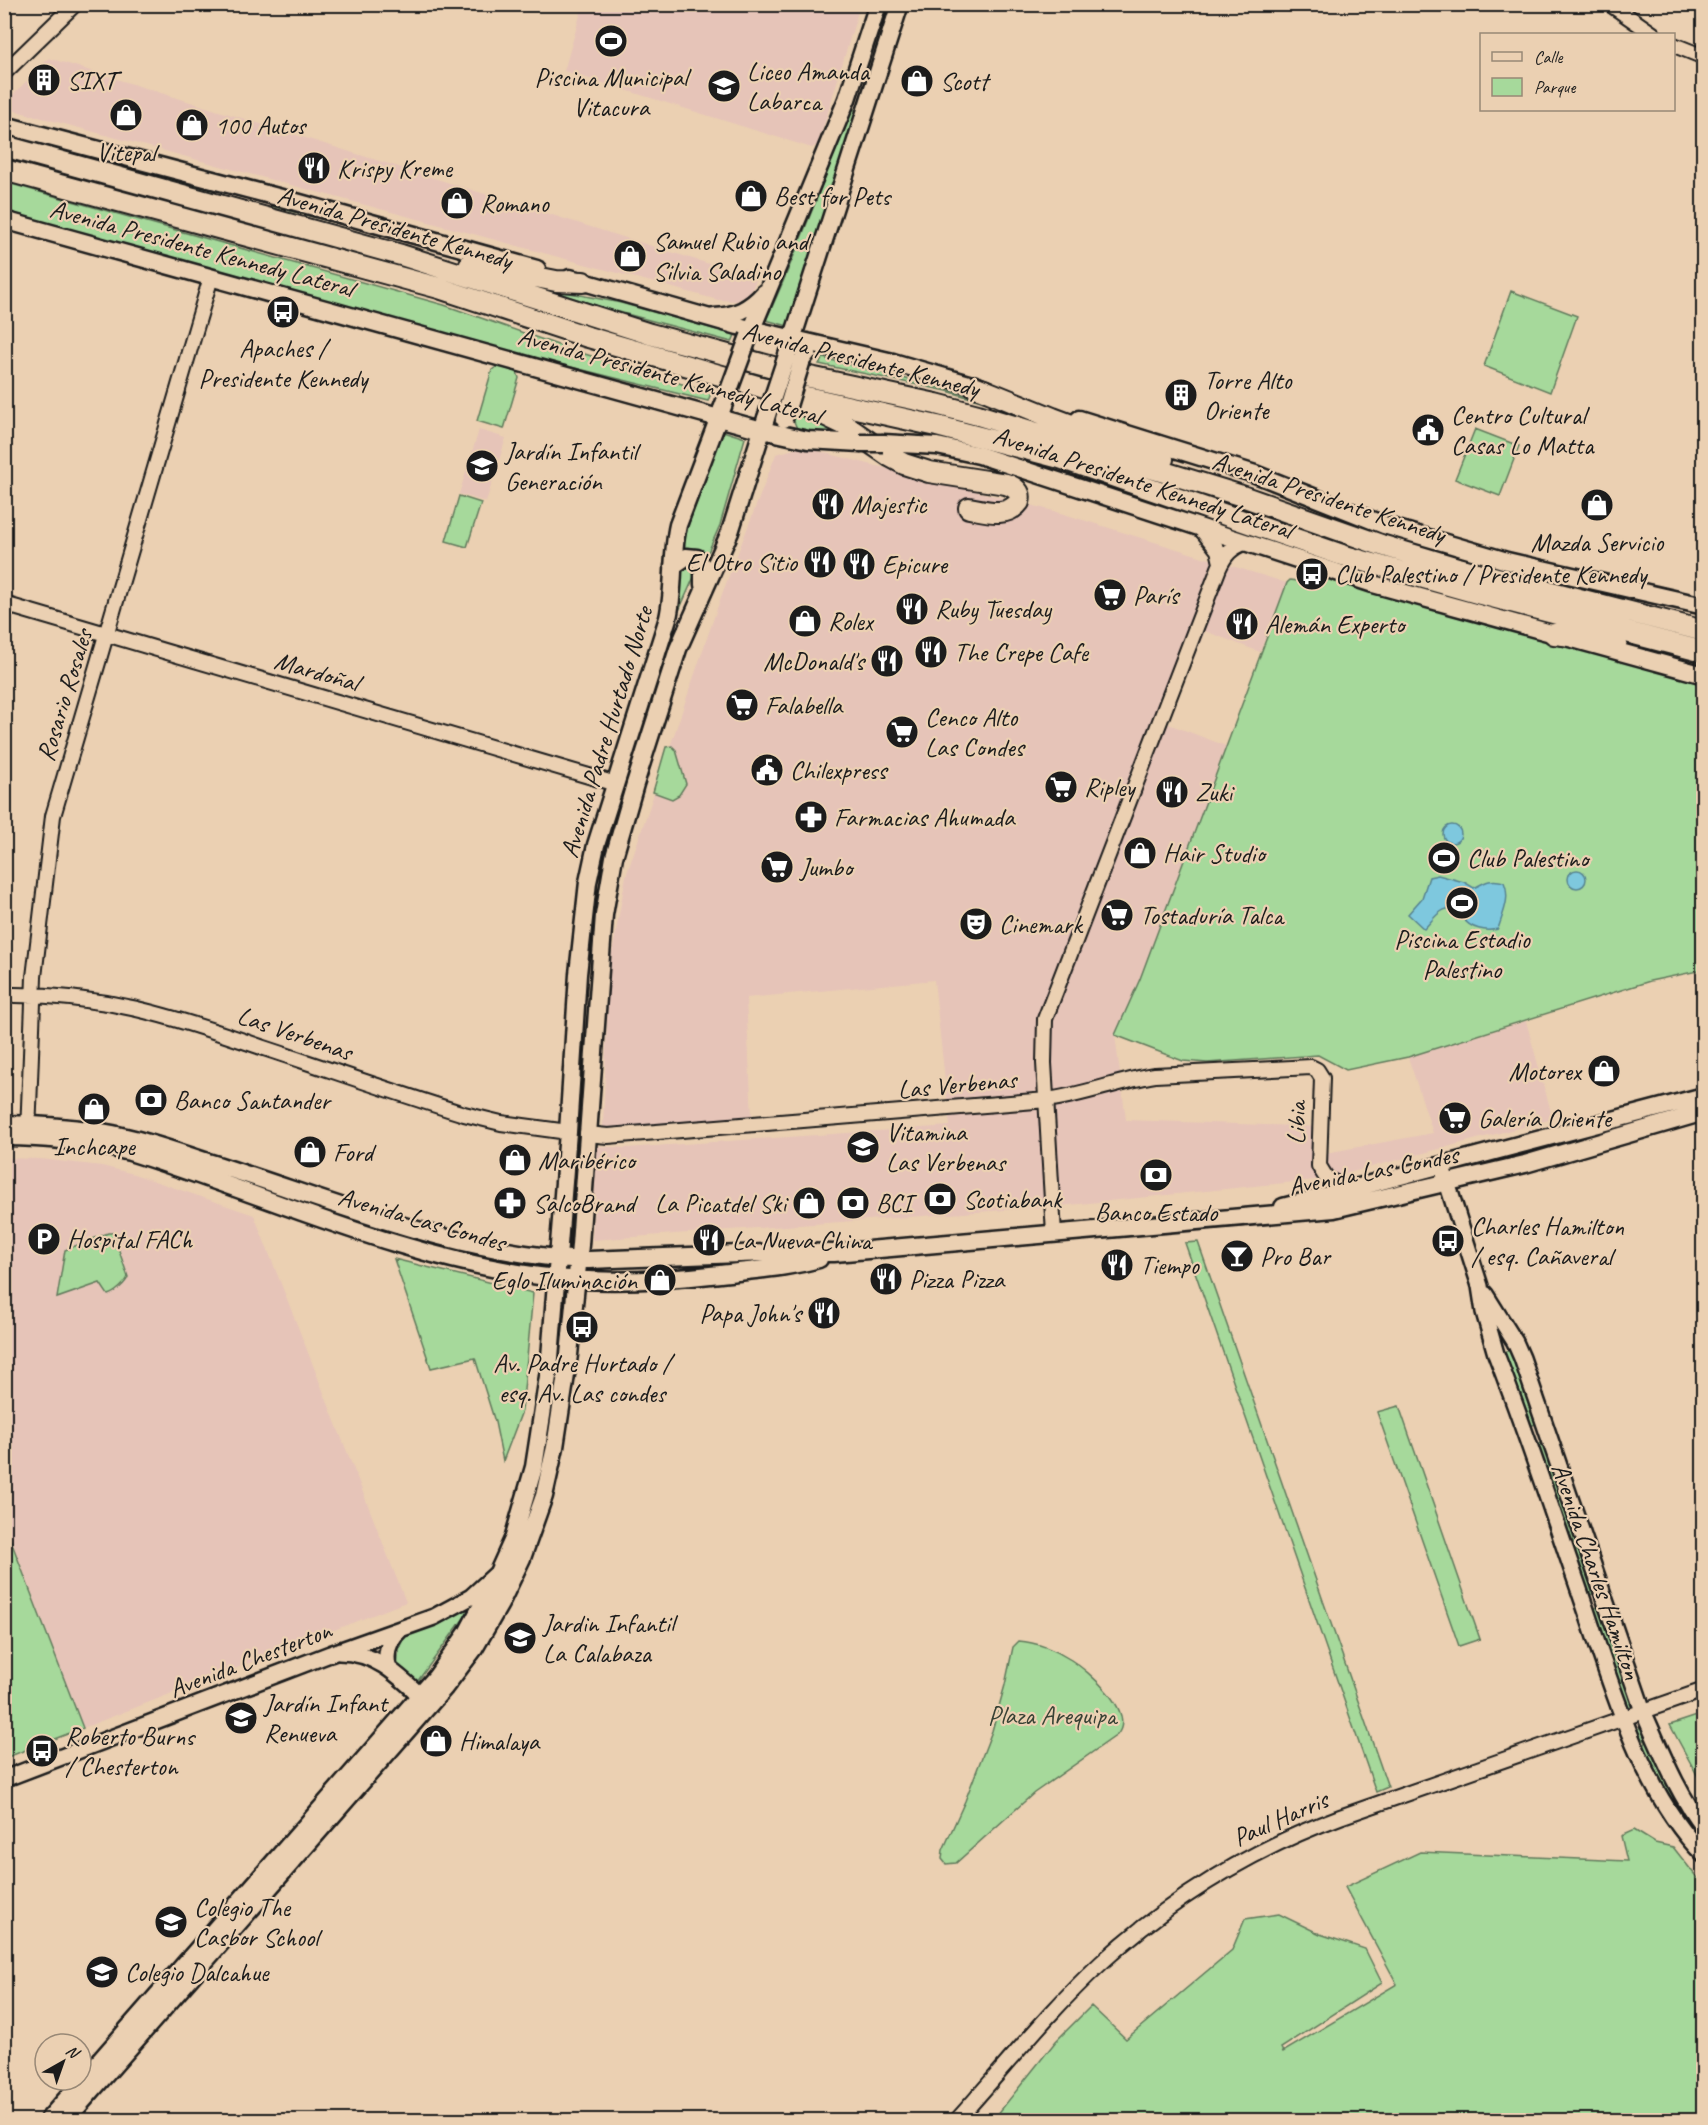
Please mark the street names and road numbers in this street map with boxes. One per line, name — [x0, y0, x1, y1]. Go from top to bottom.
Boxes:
street label: Avenida Presidente Kennedy — [274, 178, 518, 277]
street label: Avenida Presidente Kennedy Lateral — [47, 192, 362, 306]
street label: Avenida Presidente Kennedy — [739, 314, 985, 405]
street label: Avenida Presidente Kennedy Lateral — [515, 319, 830, 433]
street label: Avenida Presidente Kennedy Lateral — [989, 418, 1301, 548]
street label: Avenida Presidente Kennedy — [1208, 444, 1451, 551]
street label: Avenida Padre Hurtado Norte — [553, 600, 661, 862]
street label: Rosario Rosales — [29, 623, 101, 765]
street label: Mardoñal — [271, 644, 367, 701]
street label: Las Verbenas — [233, 998, 359, 1069]
street label: Las Verbenas — [896, 1063, 1020, 1106]
street label: Libia — [1279, 1099, 1314, 1145]
street label: Avenida Las Condes — [1285, 1137, 1463, 1203]
street label: Avenida Las Condes — [335, 1180, 511, 1260]
street label: Avenida Charles Hamilton — [1544, 1459, 1649, 1684]
street label: Avenida Chesterton — [164, 1613, 337, 1706]
street label: Paul Harris — [1228, 1782, 1335, 1854]

